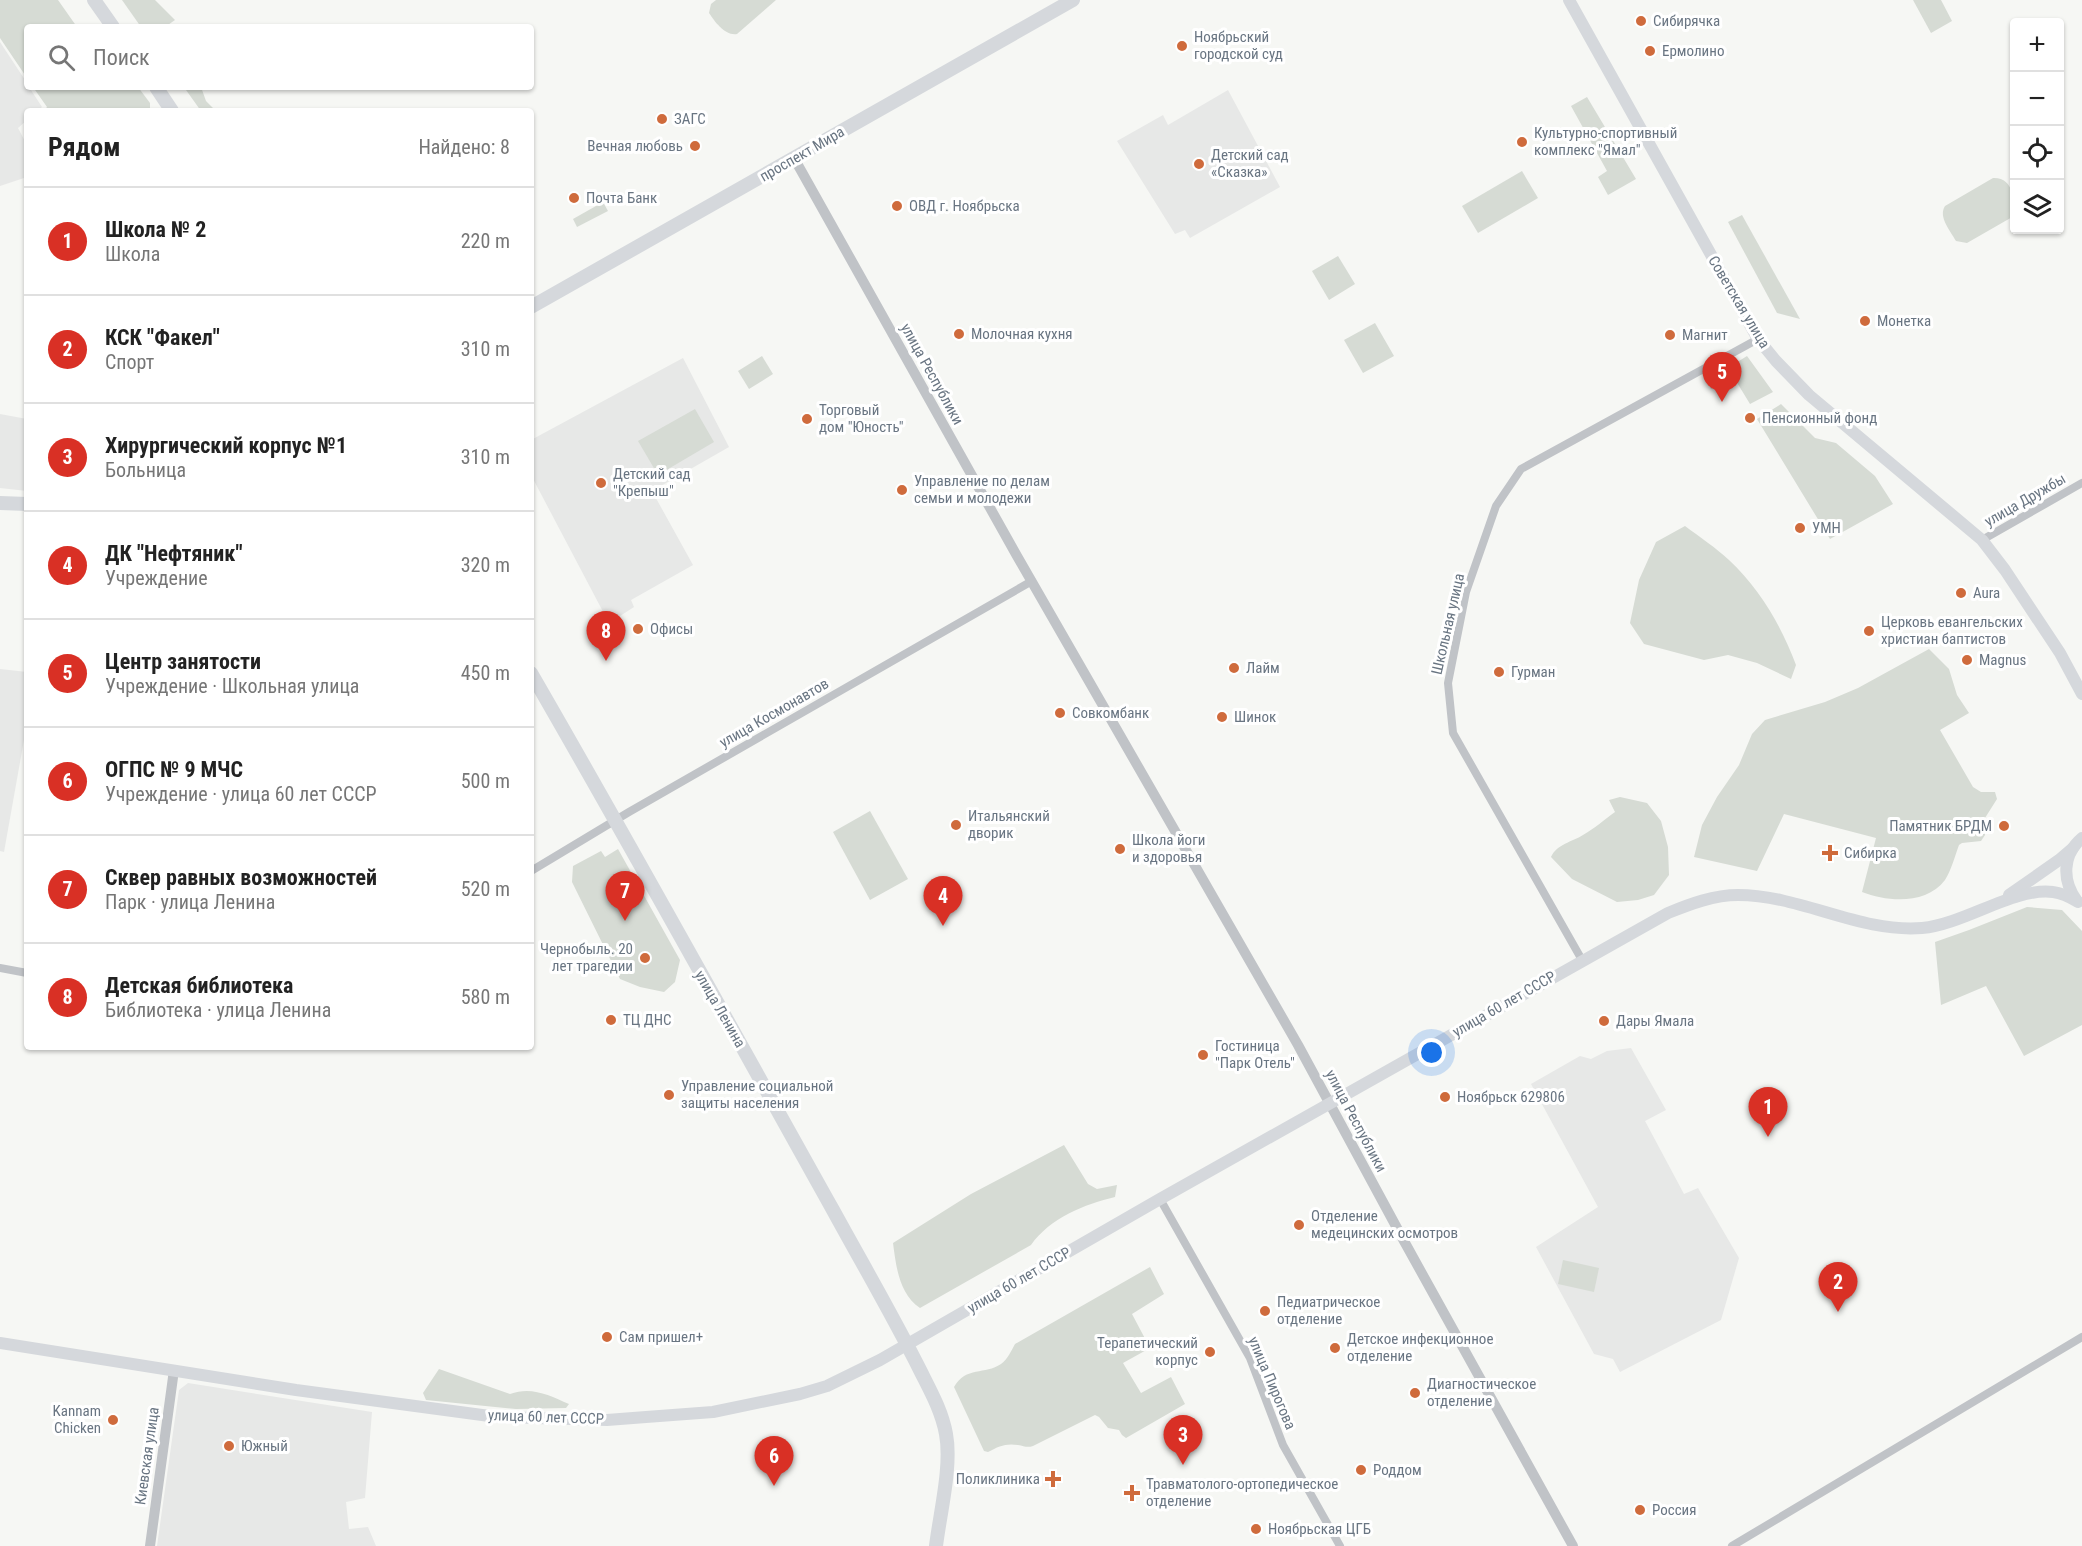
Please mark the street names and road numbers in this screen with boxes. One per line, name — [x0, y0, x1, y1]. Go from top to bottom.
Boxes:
street label: проспект Мира — [756, 123, 848, 185]
street label: Советская улица — [1704, 253, 1774, 351]
street label: улица Республики — [897, 320, 967, 428]
street label: улица Дружбы — [1981, 470, 2069, 530]
street label: Школьная улица — [1428, 572, 1468, 676]
street label: улица Космонавтов — [716, 674, 832, 752]
street label: улица Ленина — [691, 967, 749, 1051]
street label: улица 60 лет СССР — [1449, 967, 1559, 1041]
street label: улица Республики — [1321, 1067, 1391, 1175]
street label: улица 60 лет СССР — [964, 1243, 1074, 1317]
street label: улица Пирогова — [1244, 1334, 1300, 1432]
street label: Киевская улица — [131, 1406, 163, 1506]
street label: улица 60 лет СССР — [488, 1406, 604, 1428]

